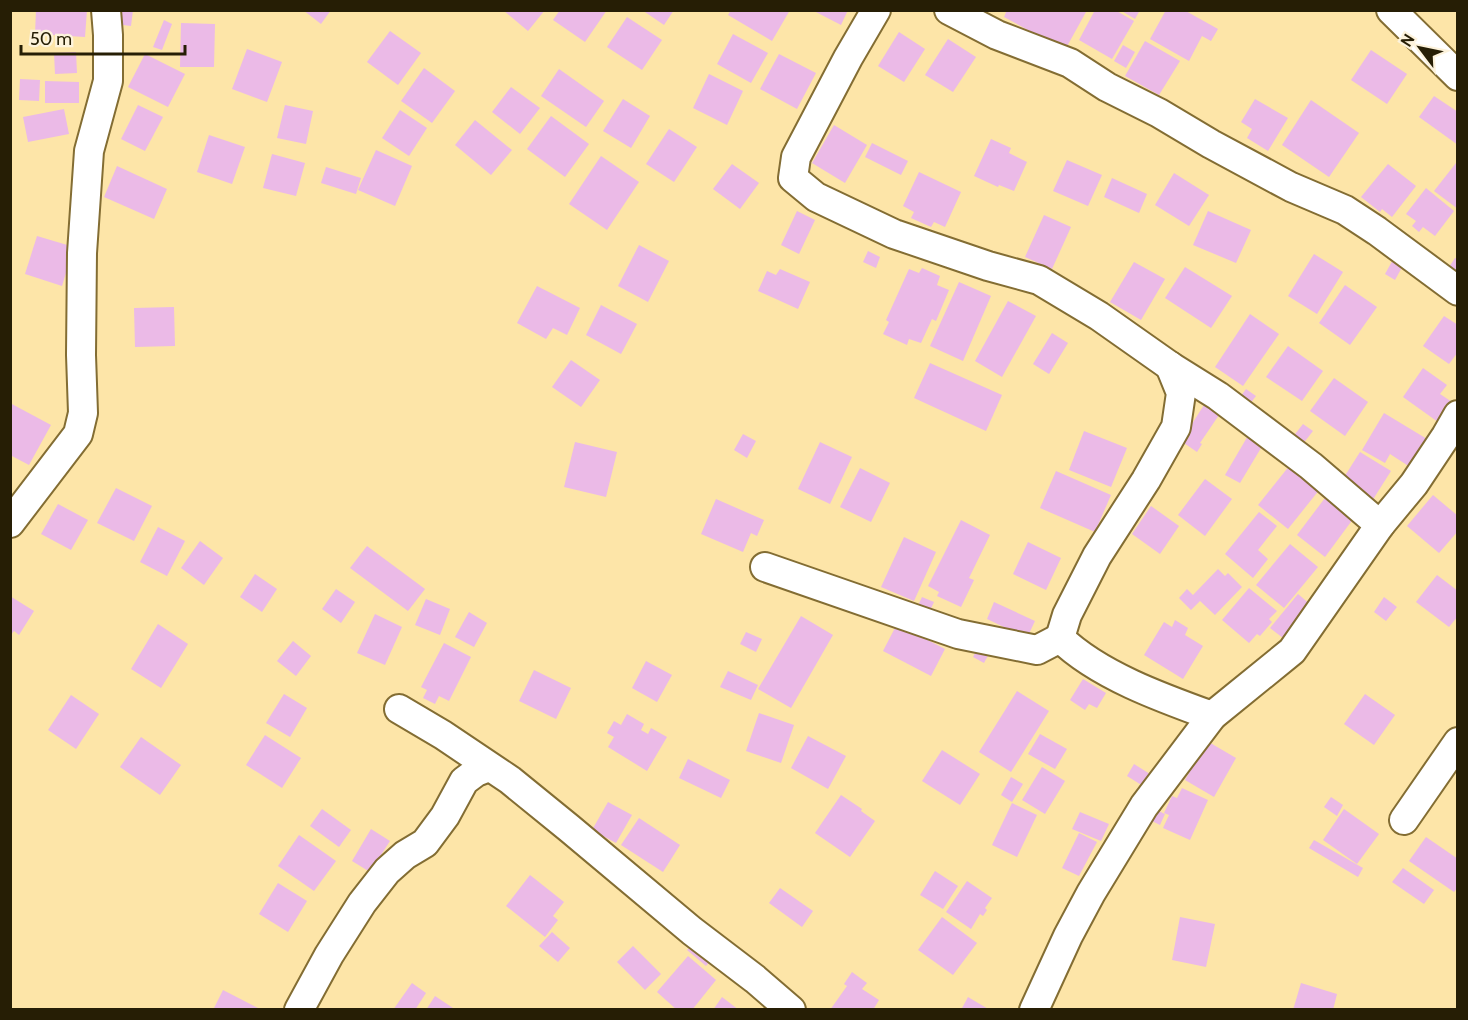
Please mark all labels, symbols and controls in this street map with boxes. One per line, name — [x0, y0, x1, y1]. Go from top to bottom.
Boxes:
scale bar — [21, 18, 184, 56]
north arrow — [1390, 18, 1450, 78]
text: 50 m — [30, 28, 72, 50]
text: N — [1397, 30, 1419, 50]

